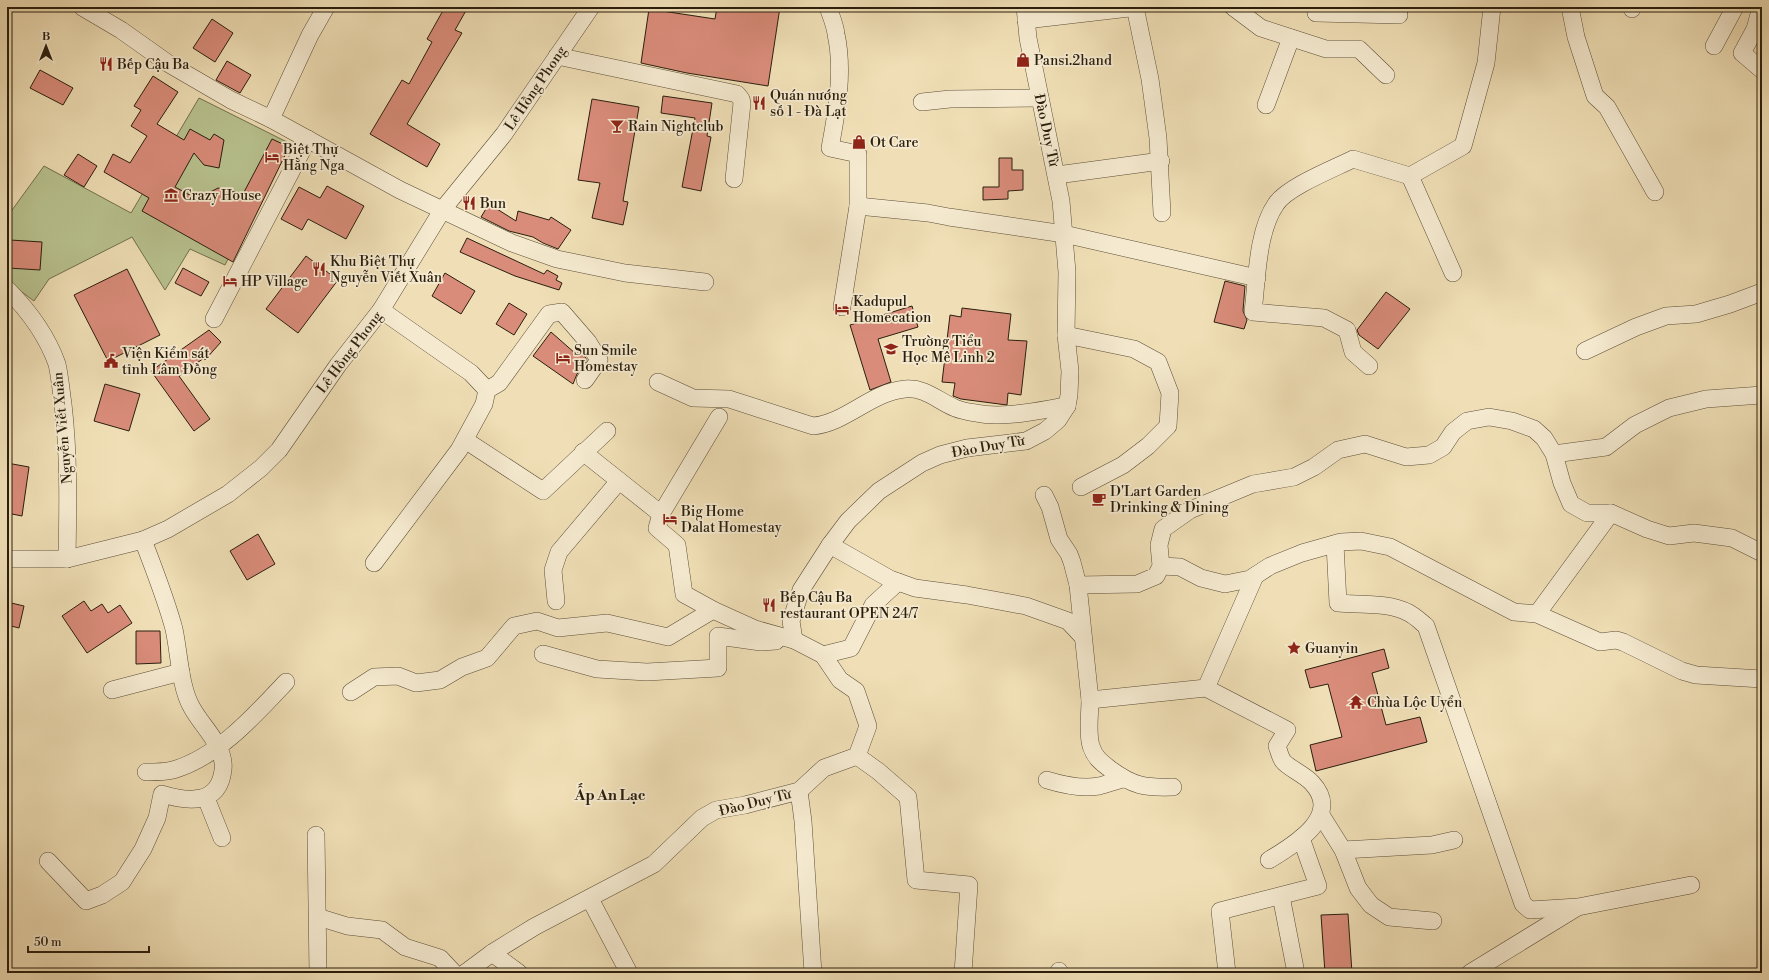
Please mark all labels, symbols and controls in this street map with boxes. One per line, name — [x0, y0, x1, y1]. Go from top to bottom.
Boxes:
north arrow — [26, 26, 66, 66]
text: B — [42, 30, 50, 44]
street label: Lê Hồng Phong — [501, 42, 571, 134]
shop icon: Pansi.2hand — [1015, 52, 1031, 68]
place label: Pansi.2hand — [1034, 52, 1112, 70]
restaurant icon: Bếp Cậu Ba — [98, 56, 114, 72]
place label: Bếp Cậu Ba — [116, 56, 190, 74]
place label: Quán nướng số 1 - Đà Lạt — [770, 87, 848, 121]
street label: Đào Duy Từ — [1030, 92, 1063, 169]
restaurant icon: Quán nướng số 1 - Đà Lạt — [751, 95, 767, 111]
bar icon: Rain Nightclub — [609, 118, 625, 134]
place label: Rain Nightclub — [628, 118, 723, 136]
shop icon: Ot Care — [851, 134, 867, 150]
place label: Ot Care — [870, 134, 919, 152]
place label: Biệt Thự Hằng Nga — [282, 141, 345, 175]
hotel icon: Biệt Thự Hằng Nga — [264, 149, 280, 165]
museum icon: Crazy House — [163, 187, 179, 203]
place label: Crazy House — [182, 187, 261, 205]
restaurant icon: Bun — [461, 195, 477, 211]
place label: Bun — [479, 195, 507, 213]
place label: Khu Biệt Thự Nguyễn Viết Xuân — [330, 253, 443, 287]
restaurant icon: Khu Biệt Thự Nguyễn Viết Xuân — [311, 261, 327, 277]
hotel icon: HP Village — [222, 273, 238, 289]
place label: HP Village — [241, 273, 308, 291]
place label: Kadupul Homecation — [853, 293, 932, 327]
hotel icon: Kadupul Homecation — [834, 301, 850, 317]
street label: Lê Hồng Phong — [313, 307, 387, 397]
place label: Trường Tiểu Học Mê Linh 2 — [902, 333, 995, 367]
school or university icon: Trường Tiểu Học Mê Linh 2 — [883, 341, 899, 357]
place label: Sun Smile Homestay — [574, 342, 638, 376]
place label: Viện Kiểm sát tỉnh Lâm Đồng — [121, 345, 218, 379]
hotel icon: Sun Smile Homestay — [555, 350, 571, 366]
public building icon: Viện Kiểm sát tỉnh Lâm Đồng — [103, 353, 119, 369]
street label: Nguyễn Viết Xuân — [49, 371, 77, 485]
street label: Đào Duy Từ — [950, 432, 1027, 462]
place label: D'Lart Garden Drinking & Dining — [1110, 483, 1229, 517]
cafe icon: D'Lart Garden Drinking & Dining — [1091, 491, 1107, 507]
place label: Big Home Dalat Homestay — [680, 503, 782, 537]
hotel icon: Big Home Dalat Homestay — [662, 511, 678, 527]
place label: Bếp Cậu Ba restaurant OPEN 24/7 — [779, 589, 918, 623]
restaurant icon: Bếp Cậu Ba restaurant OPEN 24/7 — [761, 597, 777, 613]
place icon: Guanyin — [1286, 640, 1302, 656]
place label: Guanyin — [1305, 640, 1359, 658]
temple icon: Chùa Lộc Uyển — [1348, 694, 1364, 710]
place label: Chùa Lộc Uyển — [1367, 694, 1463, 712]
district label: Ấp An Lạc — [573, 783, 646, 805]
street label: Đào Duy Từ — [717, 785, 794, 821]
scale bar — [28, 928, 149, 954]
text: 50 m — [34, 935, 62, 950]

